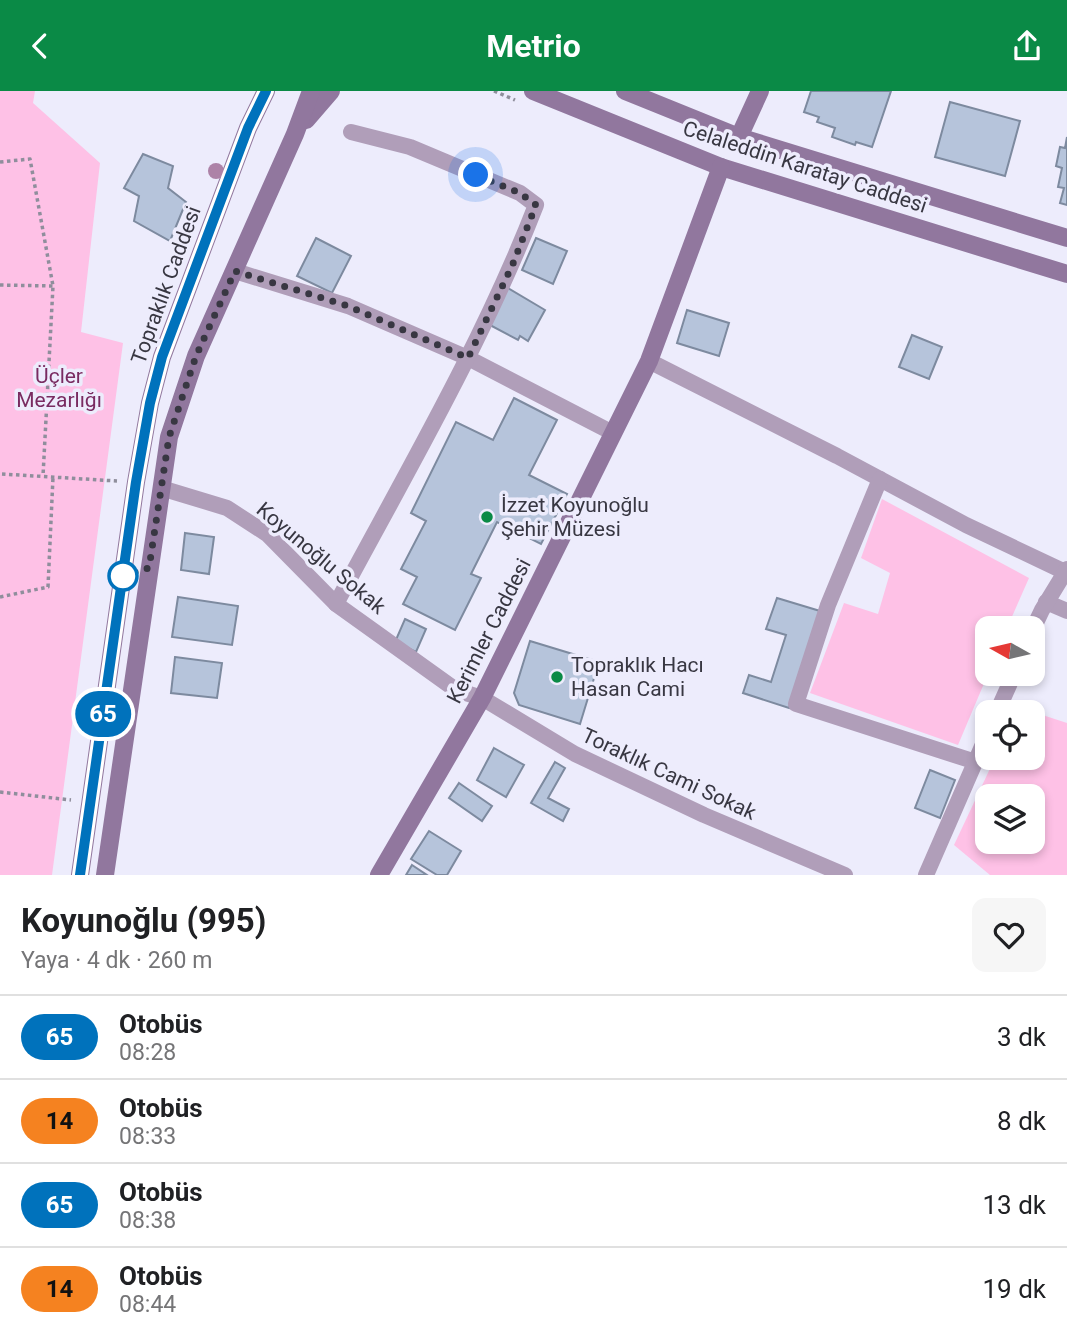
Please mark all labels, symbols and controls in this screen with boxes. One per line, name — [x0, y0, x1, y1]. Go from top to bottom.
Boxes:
icon: back — [21, 27, 59, 65]
text: Metrio — [486, 27, 581, 65]
icon: share — [1008, 27, 1046, 65]
street label: Celaleddin Karatay Caddesi — [680, 116, 930, 218]
your location — [458, 157, 493, 192]
street label: Topraklık Caddesi — [126, 203, 206, 367]
park label: Üçler Mezarlığı — [16, 364, 102, 412]
place label: İzzet Koyunoğlu Şehir Müzesi — [501, 493, 649, 541]
street label: Koyunoğlu Sokak — [252, 497, 391, 619]
marker: İzzet Koyunoğlu Şehir Müzesi — [479, 509, 495, 525]
street label: Kerimler Caddesi — [442, 555, 536, 707]
unlabelled marker — [108, 561, 138, 591]
north arrow — [975, 616, 1045, 686]
map controls — [975, 616, 1045, 854]
place label: Topraklık Hacı Hasan Cami — [571, 653, 704, 701]
marker: Topraklık Hacı Hasan Cami — [549, 669, 565, 685]
line badge: 65 — [72, 691, 134, 737]
text: 65 — [89, 700, 117, 728]
button: locate — [975, 700, 1045, 770]
street label: Toraklık Cami Sokak — [578, 723, 760, 825]
button: layers — [975, 784, 1045, 854]
button: heart — [972, 898, 1046, 972]
text: Koyunoğlu (995) — [21, 901, 266, 940]
text: Yaya · 4 dk · 260 m — [21, 947, 212, 974]
text: Otobüs — [119, 1009, 203, 1039]
text: 3 dk — [997, 1022, 1046, 1052]
text: 65 — [46, 1023, 73, 1051]
text: 08:28 — [119, 1039, 176, 1066]
text: Otobüs — [119, 1093, 203, 1123]
text: 8 dk — [997, 1106, 1046, 1136]
text: 14 — [46, 1107, 73, 1135]
text: 08:33 — [119, 1123, 176, 1150]
text: Otobüs — [119, 1177, 203, 1207]
text: 13 dk — [982, 1190, 1046, 1220]
text: 65 — [46, 1191, 73, 1219]
text: 08:38 — [119, 1207, 176, 1234]
text: Otobüs — [119, 1261, 203, 1291]
text: 19 dk — [982, 1274, 1046, 1304]
text: 14 — [46, 1275, 73, 1303]
text: 08:44 — [119, 1291, 176, 1318]

